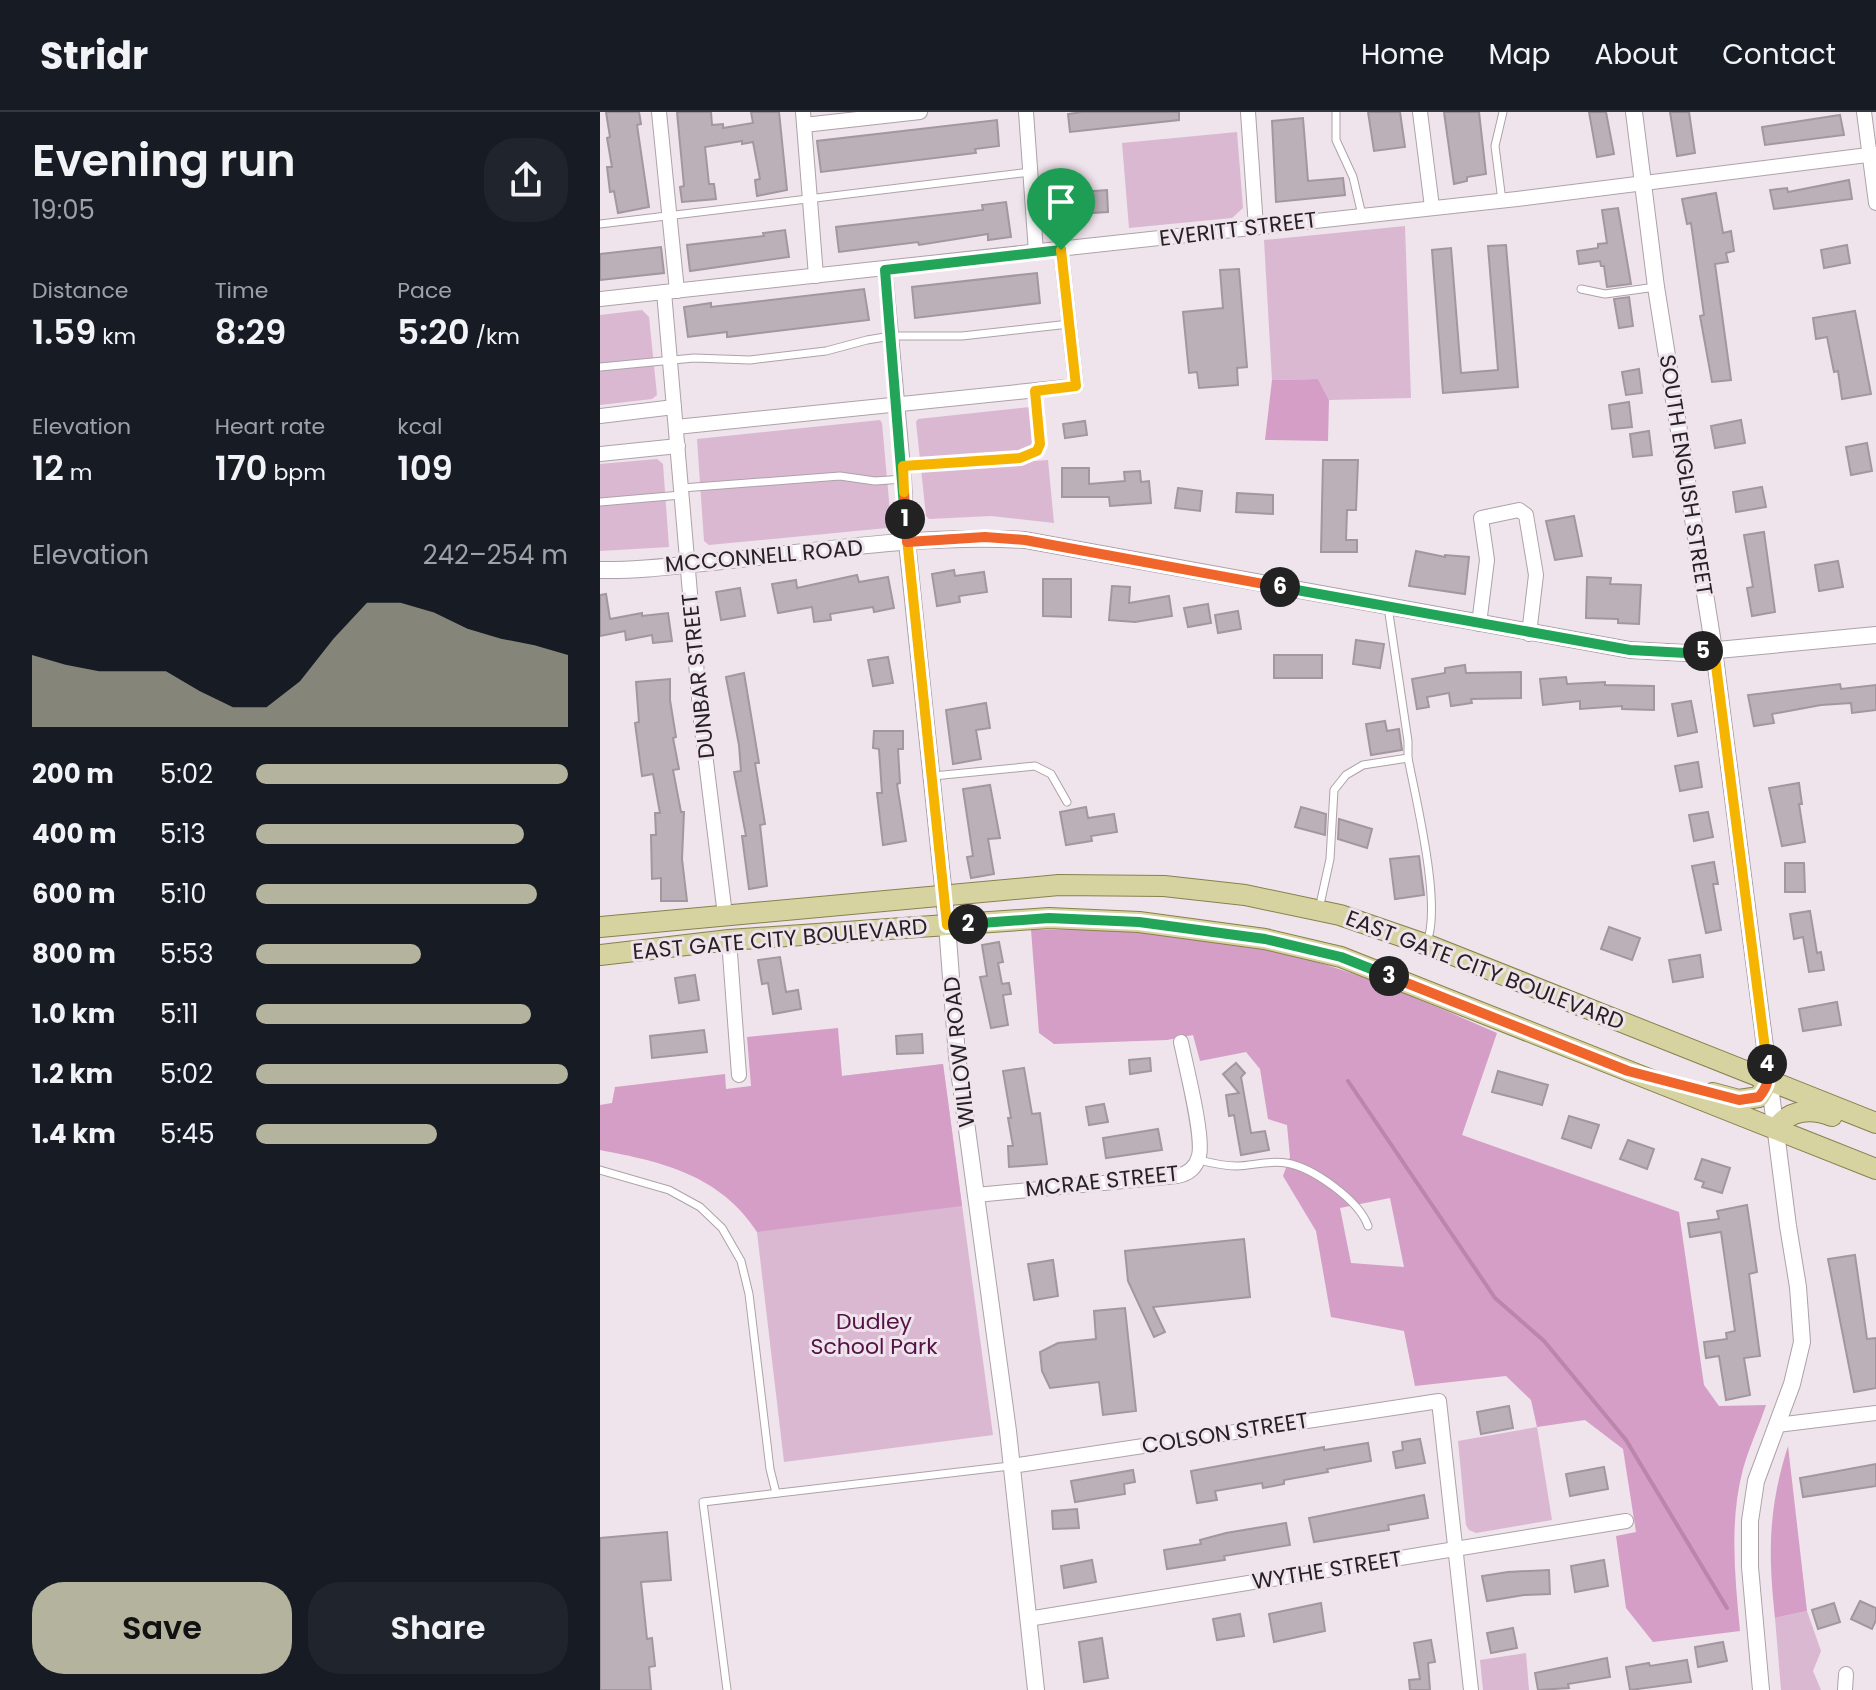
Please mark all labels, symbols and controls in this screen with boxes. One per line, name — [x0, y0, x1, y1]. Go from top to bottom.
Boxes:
text: Stridr — [40, 29, 148, 82]
text: Home — [1361, 35, 1444, 74]
text: Map — [1488, 35, 1550, 74]
text: About — [1594, 35, 1678, 74]
text: Contact — [1722, 35, 1836, 74]
text: Evening run — [32, 130, 296, 191]
button: share — [484, 138, 568, 222]
pin — [1027, 168, 1095, 250]
icon: arrive — [1039, 180, 1083, 224]
text: 19:05 — [32, 192, 95, 228]
street label: EVERITT STREET — [1157, 204, 1319, 254]
text: Distance — [32, 275, 128, 306]
text: Time — [215, 275, 268, 306]
text: Pace — [397, 275, 452, 306]
text: 1.59 — [32, 308, 96, 356]
text: 8:29 — [215, 308, 286, 356]
text: 5:20 — [397, 308, 470, 356]
text: km — [96, 321, 136, 352]
text: /km — [470, 321, 520, 352]
street label: SOUTH ENGLISH STREET — [1652, 352, 1720, 598]
text: Elevation — [32, 411, 131, 442]
text: Heart rate — [215, 411, 325, 442]
text: kcal — [397, 411, 442, 442]
text: 12 — [32, 444, 64, 492]
text: 170 — [215, 444, 268, 492]
text: 109 — [397, 444, 453, 492]
text: m — [64, 457, 92, 488]
text: bpm — [268, 457, 326, 488]
pin: 1 — [885, 499, 925, 539]
text: 1 — [901, 503, 909, 534]
street label: MCCONNELL ROAD — [664, 532, 864, 580]
text: Elevation — [32, 537, 149, 573]
text: 242–254 m — [423, 537, 568, 573]
pin: 6 — [1260, 567, 1300, 607]
text: 6 — [1273, 571, 1287, 602]
street label: DUNBAR STREET — [674, 592, 722, 760]
pin: 5 — [1683, 631, 1723, 671]
text: 5 — [1696, 635, 1710, 666]
text: 200 m — [32, 756, 114, 792]
text: 5:02 — [160, 756, 213, 792]
text: 400 m — [32, 816, 117, 852]
text: 5:13 — [160, 816, 206, 852]
text: 600 m — [32, 876, 116, 912]
text: 5:10 — [160, 876, 207, 912]
street label: EAST GATE CITY BOULEVARD — [1341, 903, 1629, 1037]
pin: 2 — [948, 904, 988, 944]
text: 2 — [962, 908, 974, 939]
street label: EAST GATE CITY BOULEVARD — [631, 911, 929, 967]
text: 800 m — [32, 936, 116, 972]
text: 5:53 — [160, 936, 214, 972]
pin: 3 — [1369, 956, 1409, 996]
text: 3 — [1382, 960, 1396, 991]
street label: WILLOW ROAD — [936, 975, 982, 1129]
text: 1.0 km — [32, 996, 115, 1032]
text: 5:11 — [160, 996, 199, 1032]
pin: 4 — [1747, 1044, 1787, 1084]
text: 4 — [1760, 1048, 1774, 1079]
text: 1.2 km — [32, 1056, 113, 1092]
text: 5:02 — [160, 1056, 213, 1092]
text: 1.4 km — [32, 1116, 116, 1152]
text: 5:45 — [160, 1116, 215, 1152]
street label: MCRAE STREET — [1024, 1158, 1180, 1204]
park label: Dudley School Park — [811, 1306, 938, 1362]
street label: COLSON STREET — [1140, 1405, 1310, 1461]
street label: WYTHE STREET — [1250, 1543, 1404, 1597]
button: Save — [32, 1582, 292, 1674]
button: Share — [308, 1582, 568, 1674]

